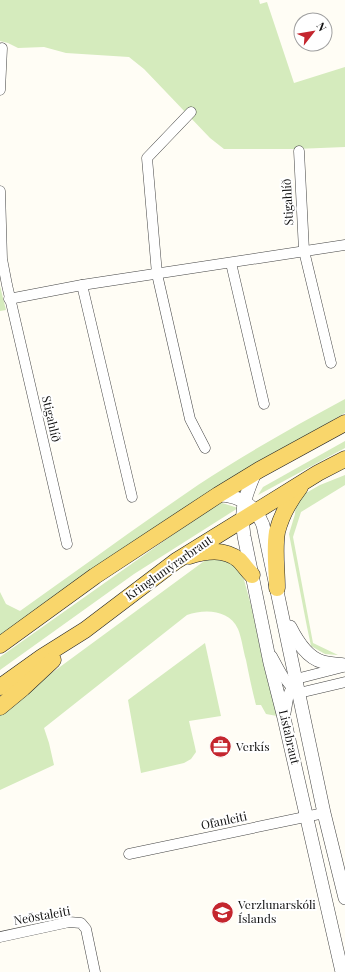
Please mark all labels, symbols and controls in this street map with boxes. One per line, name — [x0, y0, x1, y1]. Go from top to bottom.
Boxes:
north arrow — [293, 12, 333, 52]
text: N — [314, 19, 331, 34]
street label: Stigahlíð — [278, 178, 296, 226]
street label: Stigahlíð — [39, 394, 65, 444]
street label: Kringlumýrarbraut — [122, 531, 216, 603]
street label: Listabraut — [276, 708, 304, 766]
office icon: Verkís — [208, 734, 234, 760]
place label: Verkís — [235, 738, 270, 754]
street label: Ofanleiti — [199, 807, 249, 833]
place label: Verzlunarskóli Íslands — [237, 896, 316, 926]
school or university icon: Verzlunarskóli Íslands — [209, 899, 235, 925]
street label: Neðstaleiti — [12, 902, 72, 928]

